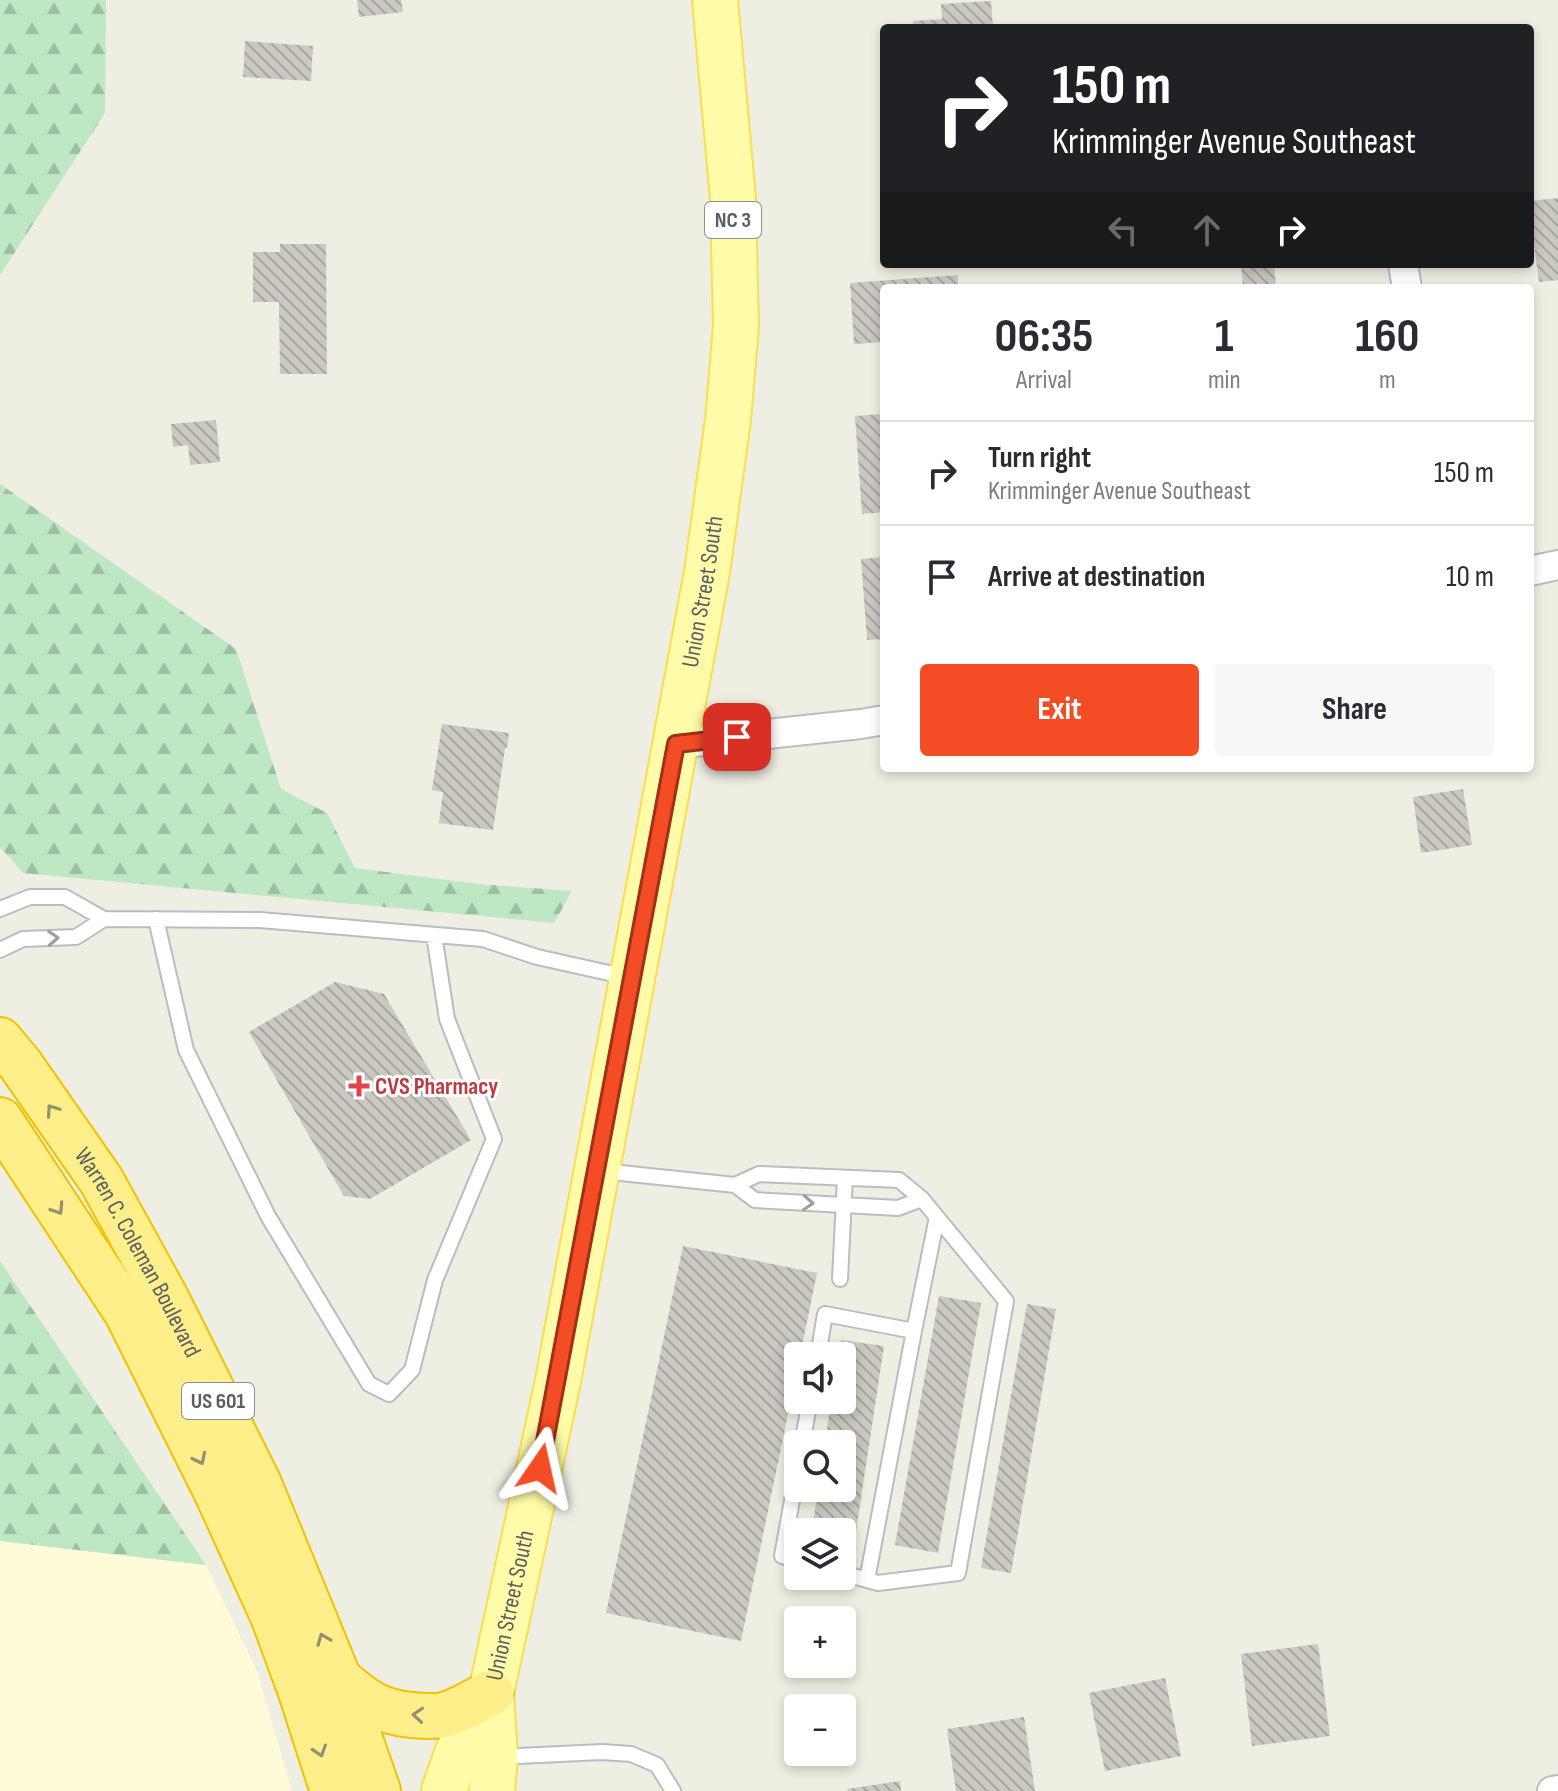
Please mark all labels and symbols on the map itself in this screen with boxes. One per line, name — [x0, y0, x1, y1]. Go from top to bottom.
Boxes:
road number: NC 3 — [705, 202, 761, 238]
street label: Union Street South — [675, 514, 729, 670]
pin — [703, 703, 771, 771]
one-way arrow — [47, 929, 60, 946]
place label: CVS Pharmacy — [375, 1072, 498, 1101]
marker: CVS Pharmacy — [350, 1077, 368, 1095]
one-way arrow — [47, 1104, 62, 1118]
street label: Warren C. Coleman Boulevard — [68, 1142, 208, 1362]
one-way arrow — [802, 1194, 815, 1211]
one-way arrow — [49, 1200, 64, 1214]
road number: US 601 — [182, 1383, 254, 1419]
position arrow — [498, 1426, 582, 1510]
one-way arrow — [190, 1451, 205, 1466]
street label: Union Street South — [480, 1527, 540, 1683]
one-way arrow — [316, 1633, 332, 1647]
one-way arrow — [411, 1707, 424, 1724]
one-way arrow — [311, 1743, 327, 1757]

